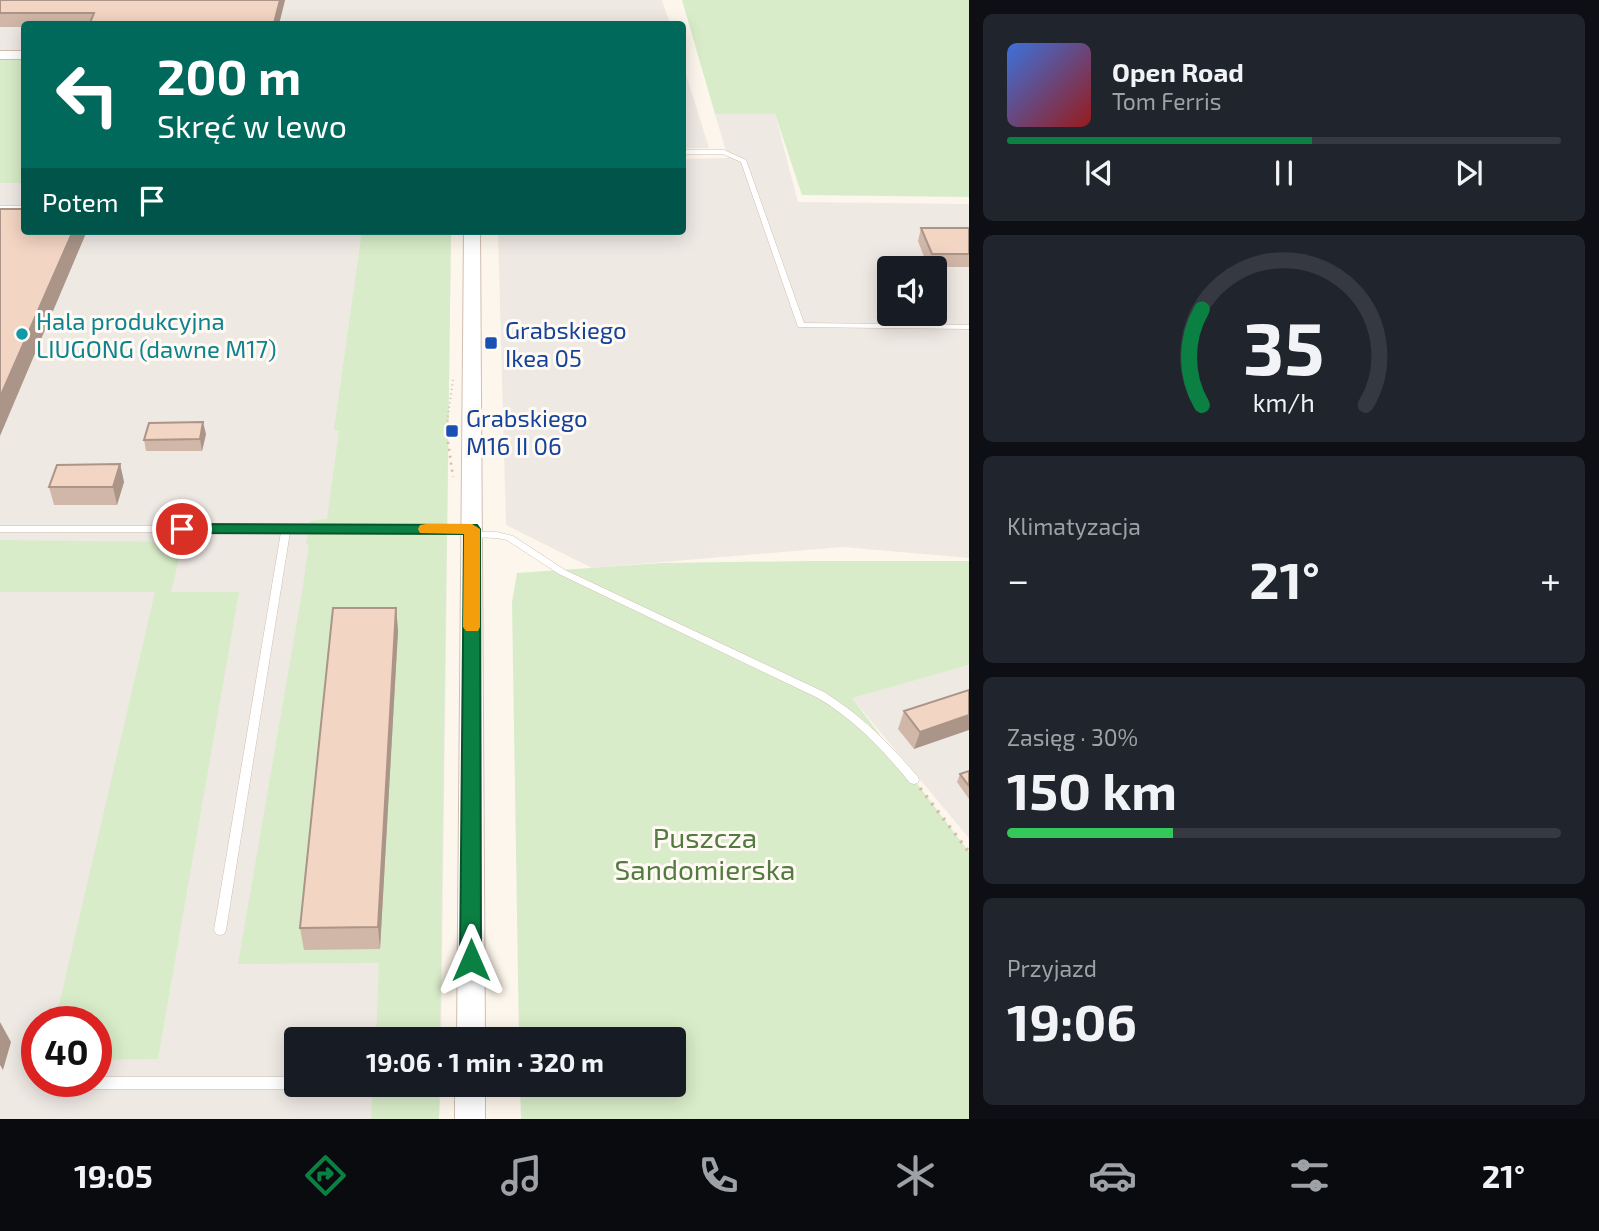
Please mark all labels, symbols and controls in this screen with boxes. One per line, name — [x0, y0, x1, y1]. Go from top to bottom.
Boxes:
text: 200 m — [157, 46, 301, 105]
icon: left — [42, 49, 133, 140]
text: Open Road — [1112, 56, 1244, 87]
text: Tom Ferris — [1112, 87, 1221, 115]
text: Skręć w lewo — [157, 106, 347, 144]
icon: previous — [1080, 154, 1118, 192]
icon: pause — [1265, 154, 1303, 192]
icon: next — [1450, 154, 1488, 192]
icon: arrive — [133, 182, 171, 220]
text: Potem — [42, 186, 119, 217]
map controls — [877, 256, 947, 326]
button: sound — [877, 256, 947, 326]
text: 35 — [1243, 302, 1325, 390]
place label: Hala produkcyjna LIUGONG (dawne M17) — [36, 306, 277, 363]
place label: Grabskiego Ikea 05 — [505, 315, 627, 372]
marker: Hala produkcyjna LIUGONG (dawne M17) — [14, 326, 30, 342]
marker: Grabskiego Ikea 05 — [483, 335, 499, 351]
text: km/h — [1253, 386, 1315, 416]
place label: Grabskiego M16 II 06 — [466, 403, 588, 460]
marker: Grabskiego M16 II 06 — [444, 423, 460, 439]
pin — [152, 499, 212, 559]
icon: arrive — [163, 510, 201, 548]
text: Klimatyzacja — [1007, 512, 1141, 540]
text: 21° — [1249, 547, 1320, 609]
text: − — [1007, 556, 1029, 602]
text: + — [1540, 556, 1561, 602]
text: Zasięg · 30% — [1007, 723, 1138, 751]
text: 150 km — [1007, 758, 1177, 820]
park label: Puszcza Sandomierska — [615, 820, 795, 886]
position arrow — [434, 923, 508, 997]
text: Przyjazd — [1007, 954, 1097, 982]
text: 19:06 — [1007, 989, 1137, 1051]
speed limit sign: 40 — [21, 1006, 112, 1097]
text: 19:06 · 1 min · 320 m — [366, 1046, 604, 1077]
icon: directions — [301, 1151, 350, 1200]
icon: music — [497, 1151, 546, 1200]
icon: phone — [694, 1151, 743, 1200]
icon: climate — [891, 1151, 940, 1200]
icon: car — [1088, 1151, 1137, 1200]
icon: filters — [1285, 1151, 1334, 1200]
text: 19:05 — [74, 1156, 153, 1194]
text: 21° — [1482, 1156, 1525, 1194]

